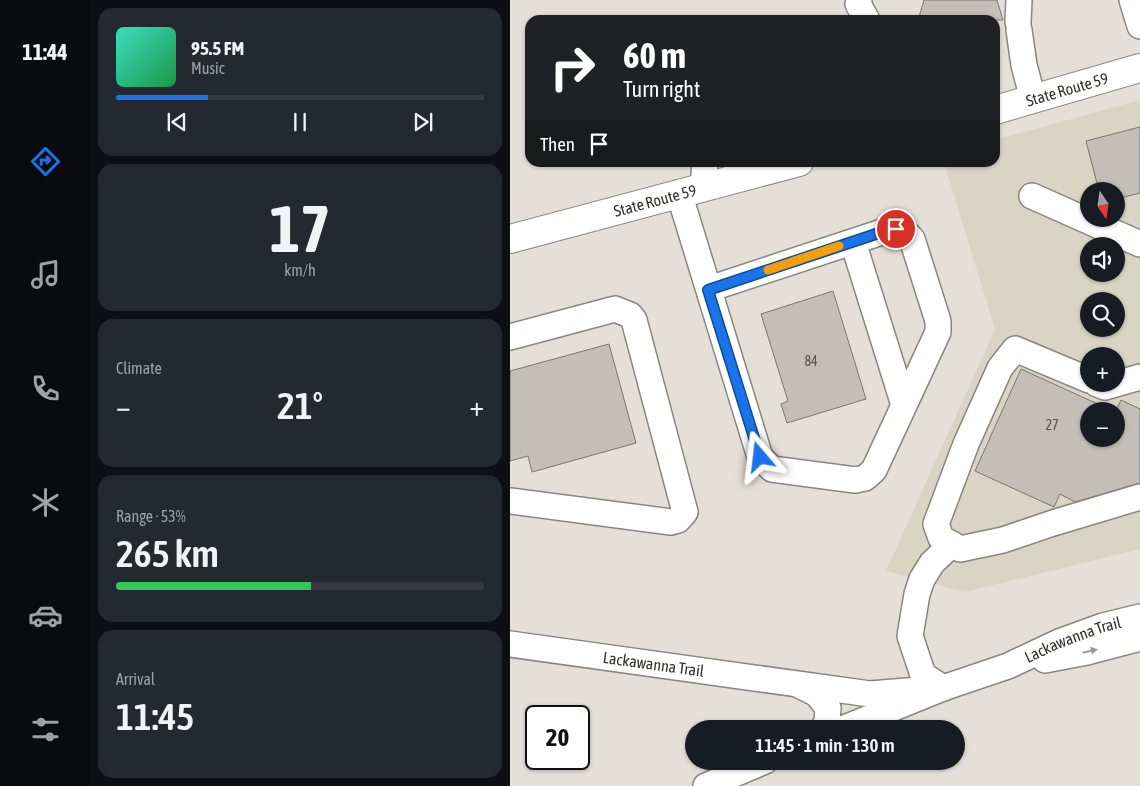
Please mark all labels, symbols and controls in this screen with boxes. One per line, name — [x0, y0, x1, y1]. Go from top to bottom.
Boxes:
icon: right — [540, 35, 605, 100]
text: 60 m — [623, 35, 686, 75]
text: 95.5 FM — [191, 37, 244, 59]
text: 11:44 — [22, 39, 68, 65]
text: Music — [191, 59, 225, 77]
street label: State Route 59 — [1024, 69, 1110, 110]
text: Turn right — [623, 76, 700, 102]
icon: previous — [163, 108, 191, 136]
icon: pause — [286, 108, 314, 136]
icon: next — [409, 108, 437, 136]
icon: arrive — [585, 130, 613, 158]
text: Then — [540, 133, 575, 155]
icon: directions — [28, 144, 63, 179]
street label: State Route 59 — [612, 181, 698, 220]
north arrow — [1080, 182, 1125, 228]
map controls — [1080, 182, 1125, 447]
text: 17 — [269, 191, 331, 266]
pin — [875, 208, 917, 250]
icon: arrive — [882, 215, 910, 243]
button: sound — [1080, 237, 1125, 282]
icon: music — [28, 257, 63, 292]
text: km/h — [284, 261, 316, 279]
button: search — [1080, 292, 1125, 337]
button: + — [1080, 347, 1125, 392]
house number: 84 — [804, 353, 818, 369]
text: Climate — [116, 359, 162, 377]
icon: phone — [28, 371, 63, 406]
text: 21° — [277, 384, 323, 427]
text: − — [116, 390, 131, 422]
text: + — [469, 390, 484, 422]
button: − — [1080, 402, 1125, 447]
house number: 27 — [1045, 417, 1059, 433]
position arrow — [733, 430, 785, 482]
icon: climate — [28, 485, 63, 520]
text: Range · 53% — [116, 507, 186, 525]
text: 265 km — [116, 532, 219, 575]
icon: car — [28, 598, 63, 633]
street label: Lackawanna Trail — [1022, 613, 1124, 666]
one-way arrow — [1083, 647, 1098, 655]
street label: Lackawanna Trail — [602, 648, 706, 680]
text: Arrival — [116, 670, 155, 688]
text: 11:45 — [116, 695, 194, 738]
speed limit sign: 20 — [525, 705, 590, 770]
icon: filters — [28, 712, 63, 747]
text: 11:45 · 1 min · 130 m — [755, 734, 895, 756]

